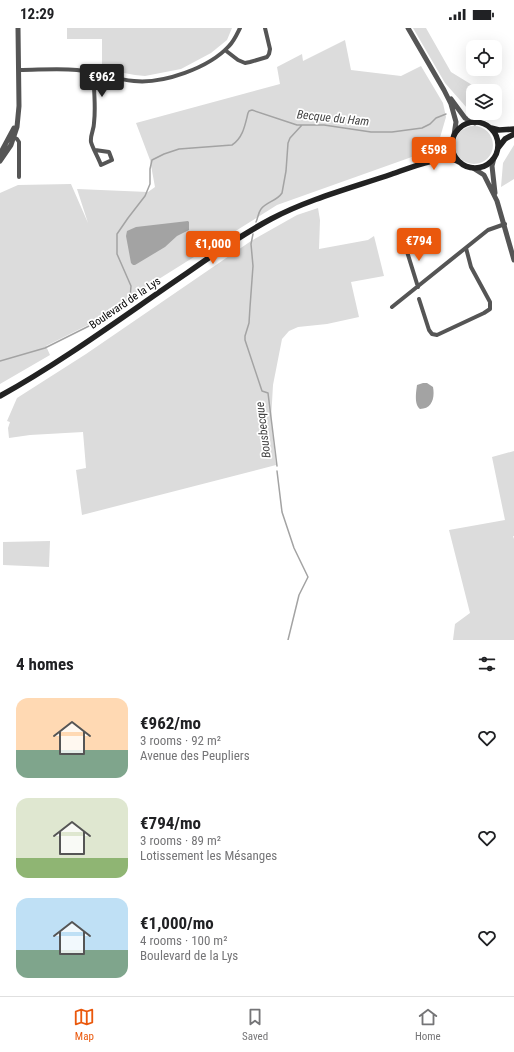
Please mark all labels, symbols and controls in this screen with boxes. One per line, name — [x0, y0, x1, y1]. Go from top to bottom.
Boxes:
text: 12:29 — [20, 5, 54, 23]
map controls — [466, 40, 502, 120]
button: locate — [466, 40, 502, 76]
pin: €962 — [78, 64, 126, 98]
text: €962 — [89, 69, 115, 84]
button: layers — [466, 84, 502, 120]
water label: Becque du Ham — [296, 107, 370, 129]
pin: €598 — [410, 137, 458, 171]
text: €598 — [421, 142, 447, 157]
pin: €794 — [395, 228, 443, 262]
pin: €1,000 — [180, 231, 246, 265]
text: €794 — [406, 233, 432, 248]
text: €1,000 — [195, 236, 231, 251]
street label: Boulevard de la Lys — [87, 274, 163, 332]
water label: Bousbecque — [253, 401, 273, 459]
icon: filters — [476, 653, 498, 675]
text: 4 homes — [16, 654, 74, 674]
text: €962/mo — [140, 713, 201, 733]
icon: home — [48, 714, 96, 762]
icon: heart — [476, 727, 498, 749]
text: 3 rooms · 92 m² — [140, 733, 221, 748]
text: Avenue des Peupliers — [140, 748, 250, 763]
text: €794/mo — [140, 813, 201, 833]
icon: home — [48, 814, 96, 862]
icon: heart — [476, 827, 498, 849]
text: 3 rooms · 89 m² — [140, 833, 221, 848]
text: Lotissement les Mésanges — [140, 848, 277, 863]
text: €1,000/mo — [140, 913, 214, 933]
icon: home — [48, 914, 96, 962]
icon: heart — [476, 927, 498, 949]
text: 4 rooms · 100 m² — [140, 933, 227, 948]
text: Boulevard de la Lys — [140, 948, 238, 963]
tab: Map — [73, 1006, 95, 1043]
tab: Saved — [242, 1006, 268, 1043]
tab: Home — [415, 1006, 441, 1043]

